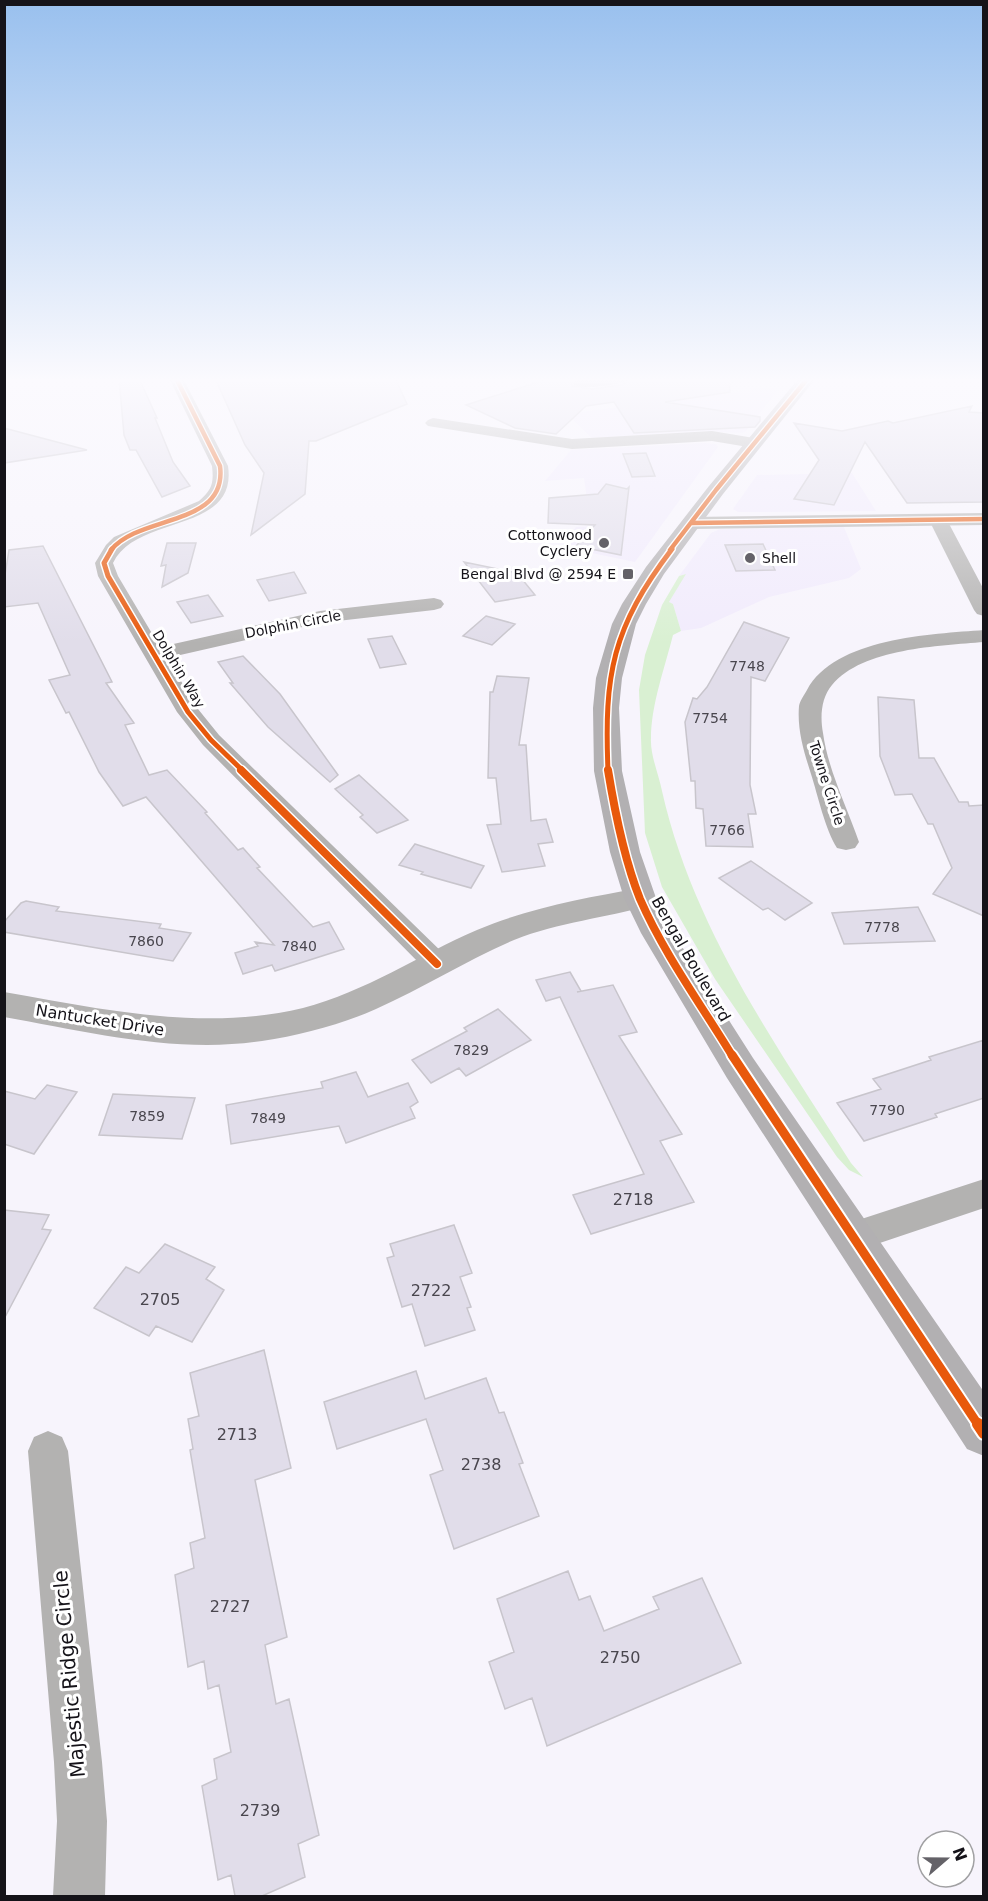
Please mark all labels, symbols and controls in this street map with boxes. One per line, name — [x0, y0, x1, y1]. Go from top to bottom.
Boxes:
place label: Cottonwood Cyclery — [508, 527, 592, 559]
marker: Cottonwood Cyclery — [597, 536, 611, 550]
place label: Shell — [762, 550, 796, 566]
marker: Shell — [743, 551, 757, 565]
place label: Bengal Blvd @ 2594 E — [461, 566, 616, 582]
marker: Bengal Blvd @ 2594 E — [621, 567, 635, 581]
street label: Dolphin Circle — [244, 607, 342, 641]
street label: Dolphin Way — [149, 627, 209, 711]
house number: 7748 — [729, 658, 765, 674]
house number: 7754 — [692, 710, 728, 726]
street label: Towne Circle — [806, 738, 848, 827]
house number: 7766 — [709, 822, 745, 838]
street label: Bengal Boulevard — [647, 893, 735, 1025]
house number: 7778 — [864, 919, 900, 935]
house number: 7860 — [128, 933, 164, 949]
house number: 7840 — [281, 938, 317, 954]
street label: Nantucket Drive — [34, 1000, 166, 1040]
house number: 7829 — [453, 1042, 489, 1058]
house number: 7790 — [869, 1102, 905, 1118]
house number: 7859 — [129, 1108, 165, 1124]
house number: 7849 — [250, 1110, 286, 1126]
house number: 2718 — [613, 1190, 653, 1209]
house number: 2722 — [411, 1281, 451, 1300]
house number: 2705 — [140, 1290, 180, 1309]
house number: 2713 — [217, 1425, 257, 1444]
house number: 2738 — [461, 1455, 501, 1474]
street label: Majestic Ridge Circle — [48, 1569, 90, 1779]
house number: 2727 — [210, 1597, 250, 1616]
house number: 2750 — [600, 1648, 640, 1667]
house number: 2739 — [240, 1801, 280, 1820]
north arrow — [916, 1829, 976, 1889]
text: N — [948, 1844, 971, 1864]

